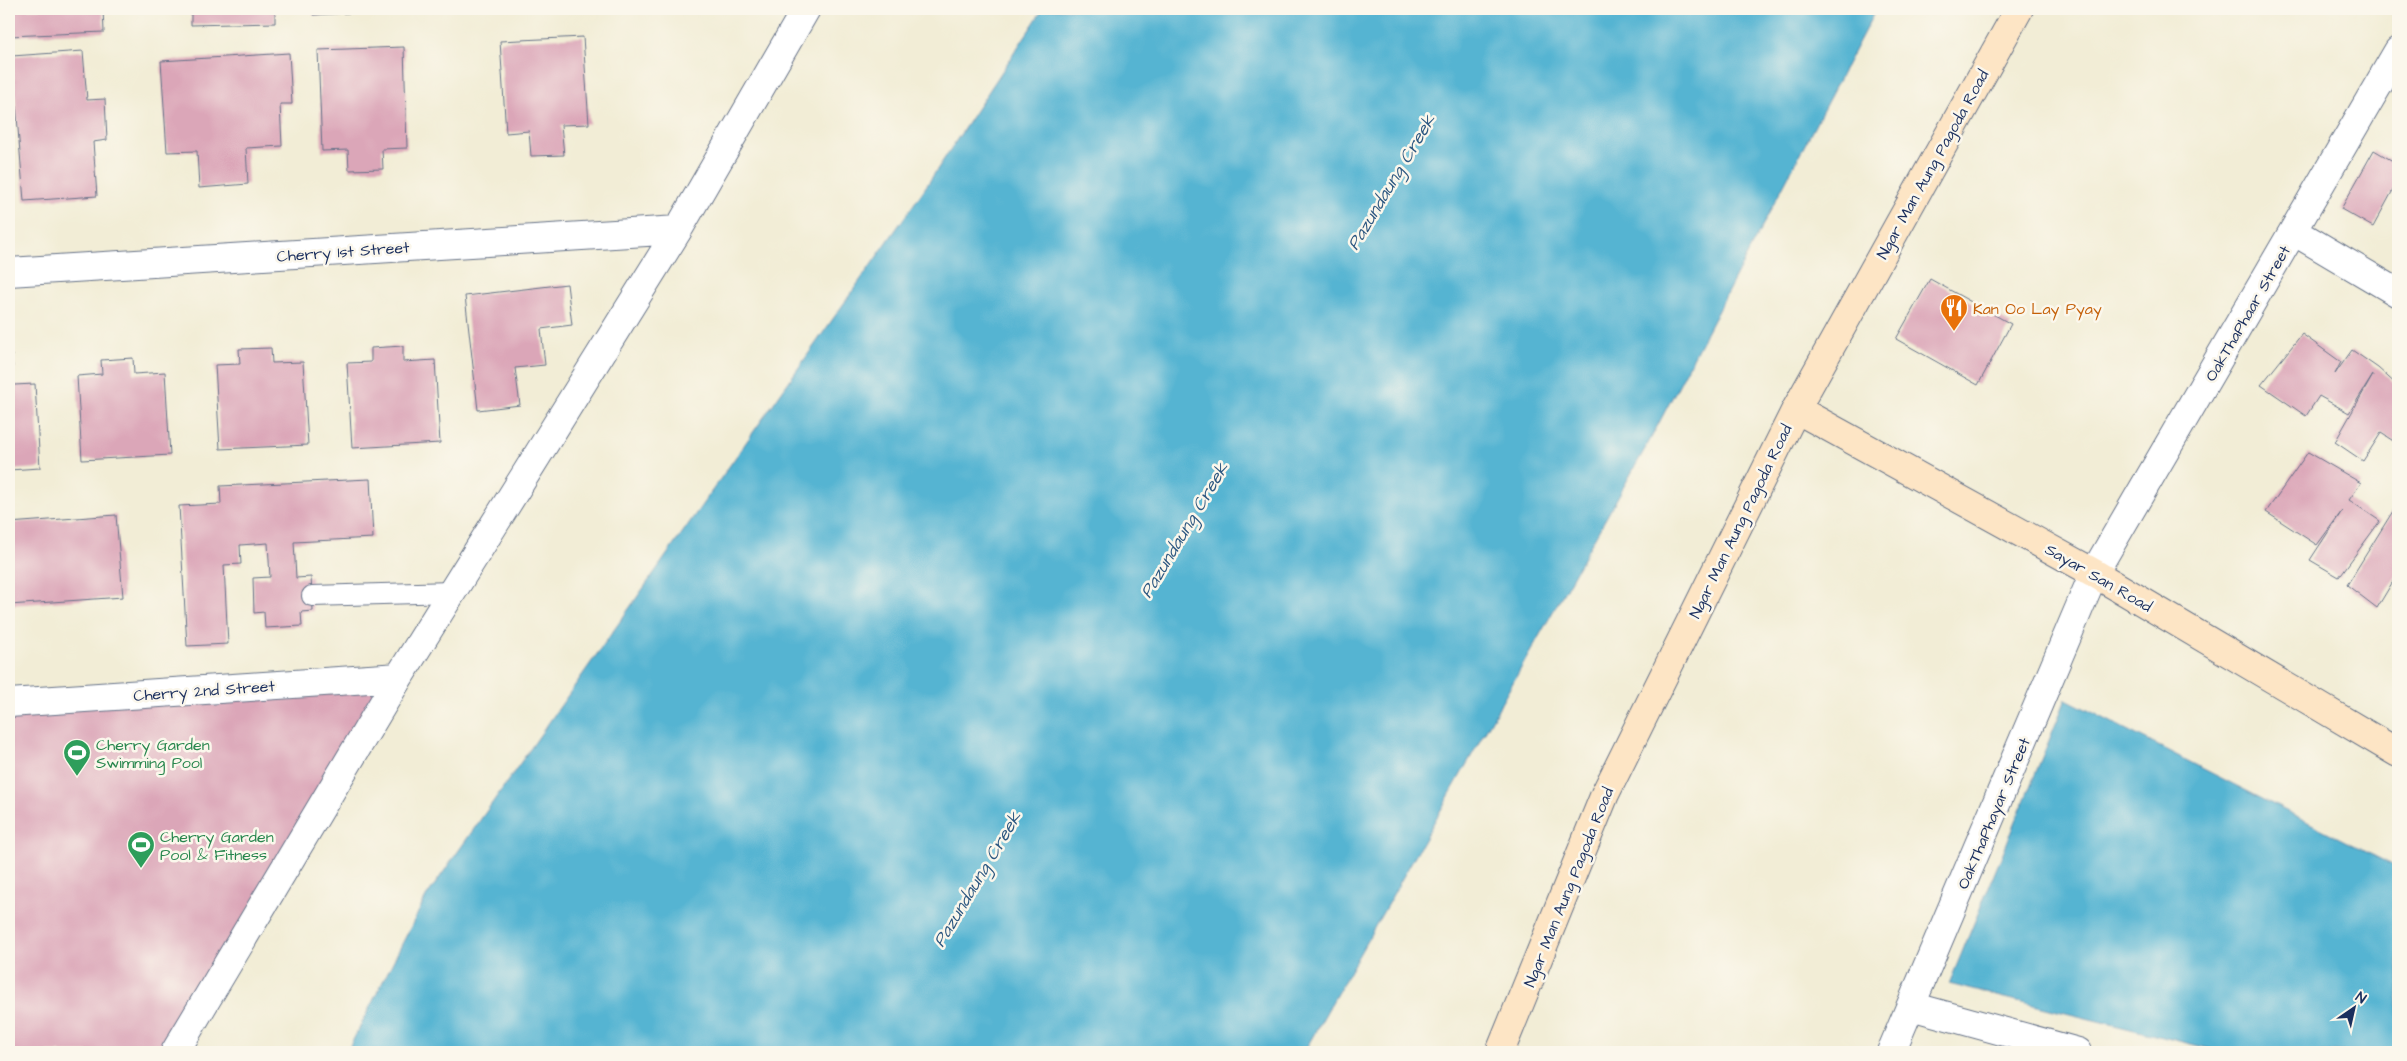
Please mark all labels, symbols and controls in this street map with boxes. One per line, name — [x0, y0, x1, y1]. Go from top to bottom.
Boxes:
street label: Ngar Man Aung Pagoda Road — [1871, 66, 1995, 264]
water label: Pazundaung Creek — [1341, 109, 1443, 255]
street label: Cherry 1st Street — [276, 236, 411, 269]
street label: OakThaPhaar Street — [2200, 241, 2296, 386]
restaurant icon: Kan Oo Lay Pyay — [1939, 293, 1969, 332]
place label: Kan Oo Lay Pyay — [1973, 298, 2102, 321]
street label: Ngar Man Aung Pagoda Road — [1684, 421, 1798, 623]
water label: Pazundaung Creek — [1134, 457, 1236, 603]
street label: Sayar San Road — [2040, 538, 2156, 618]
street label: Cherry 2nd Street — [133, 675, 276, 708]
place label: Cherry Garden Swimming Pool — [96, 734, 210, 775]
street label: OakThaPhayar Street — [1952, 734, 2037, 893]
sports icon: Cherry Garden Swimming Pool — [62, 738, 92, 777]
street label: Ngar Man Aung Pagoda Road — [1519, 784, 1620, 991]
water label: Pazundaung Creek — [927, 806, 1029, 952]
place label: Cherry Garden Pool & Fitness — [160, 826, 274, 866]
sports icon: Cherry Garden Pool & Fitness — [126, 830, 156, 869]
north arrow — [2330, 984, 2380, 1034]
text: N — [2351, 987, 2370, 1009]

